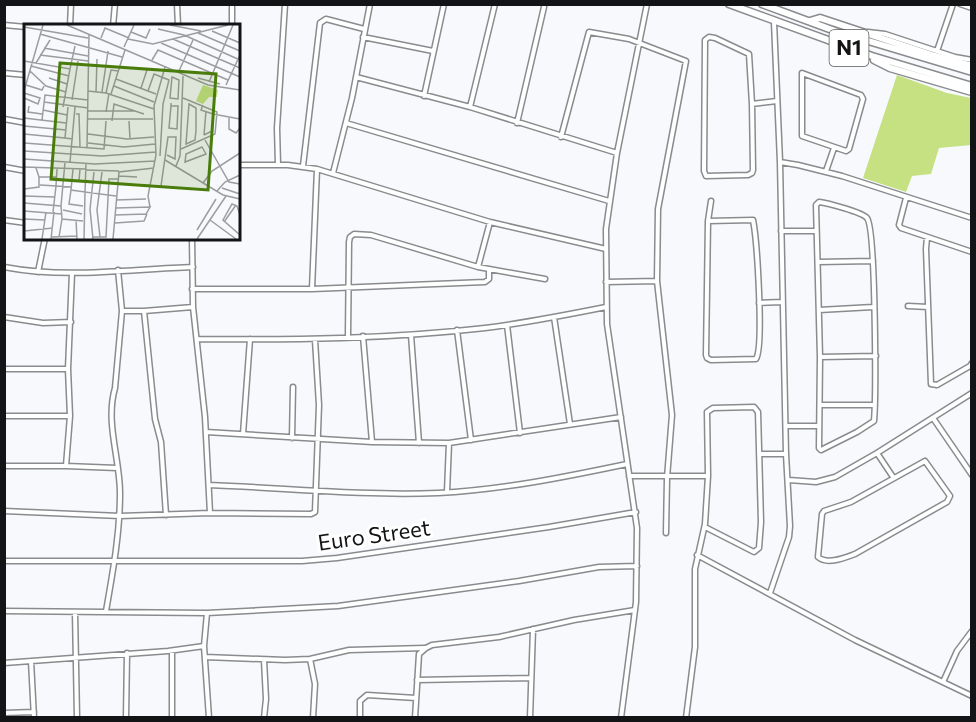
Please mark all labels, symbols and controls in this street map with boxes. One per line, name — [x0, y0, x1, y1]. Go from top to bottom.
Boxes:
inset map — [24, 24, 240, 240]
road number: N1 — [830, 30, 868, 66]
street label: Euro Street — [316, 513, 432, 556]

